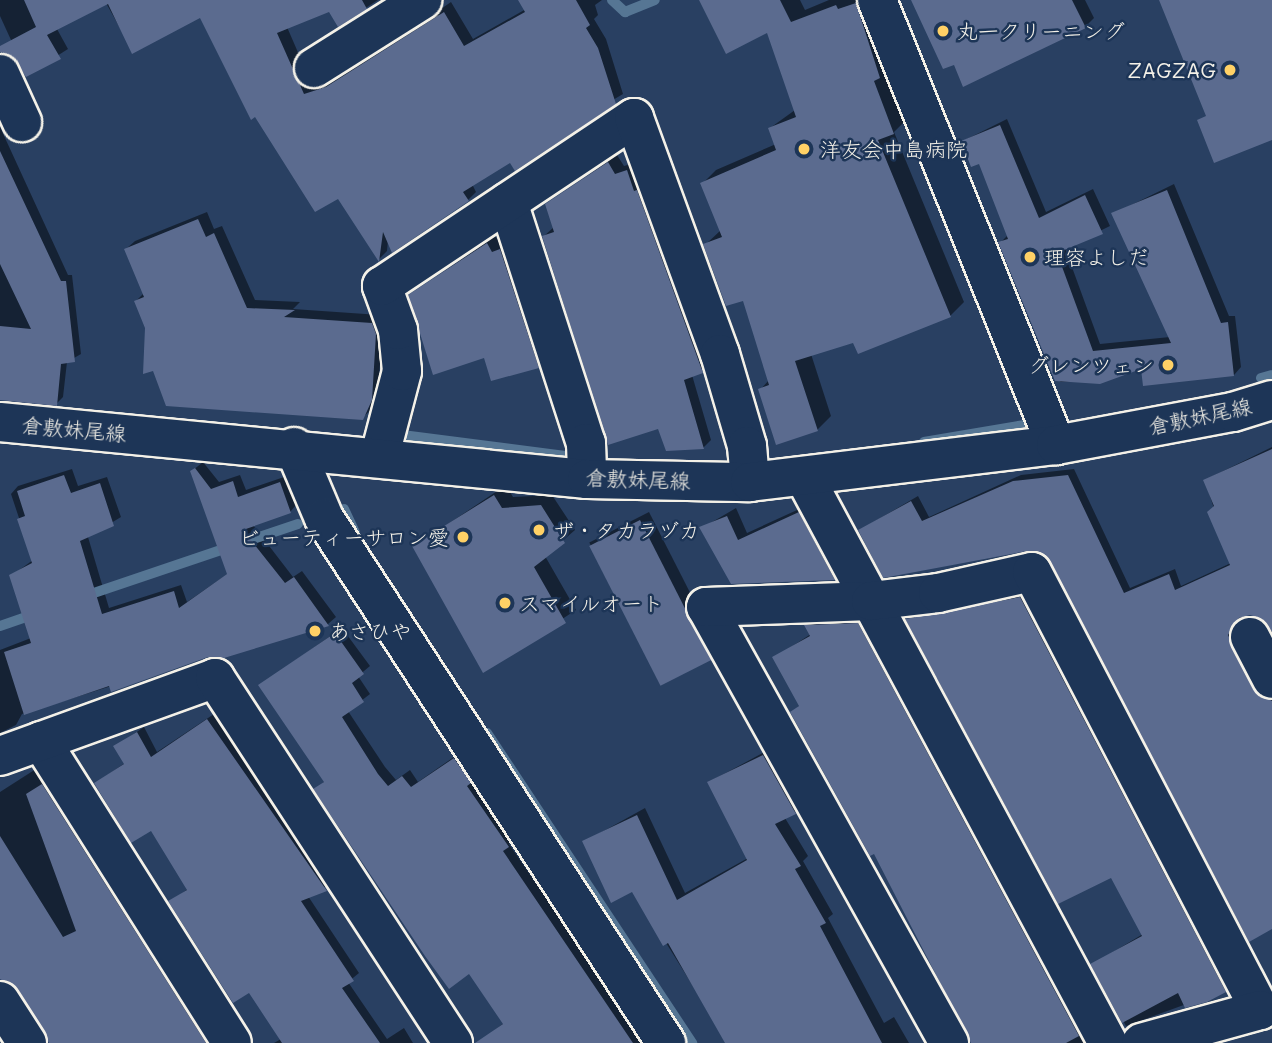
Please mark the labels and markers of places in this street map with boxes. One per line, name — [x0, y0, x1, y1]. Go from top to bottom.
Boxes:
place label: 丸一クリーニング — [957, 18, 1125, 44]
marker: 丸一クリーニング — [935, 23, 951, 39]
place label: ZAGZAG — [1128, 57, 1216, 83]
marker: ZAGZAG — [1222, 62, 1238, 78]
place label: 洋友会中島病院 — [820, 136, 967, 162]
marker: 洋友会中島病院 — [794, 139, 814, 159]
place label: 理容よしだ — [1044, 244, 1149, 270]
marker: 理容よしだ — [1022, 249, 1038, 265]
place label: グレンツェン — [1028, 352, 1154, 378]
marker: グレンツェン — [1160, 357, 1176, 373]
place label: ザ・タカラヅカ — [553, 517, 700, 543]
marker: ザ・タカラヅカ — [531, 522, 547, 538]
place label: ビューティーサロン愛 — [239, 524, 449, 550]
marker: ビューティーサロン愛 — [455, 529, 471, 545]
place label: スマイルオート — [519, 590, 666, 616]
marker: スマイルオート — [497, 595, 513, 611]
place label: あさひや — [329, 618, 413, 644]
marker: あさひや — [307, 623, 323, 639]

